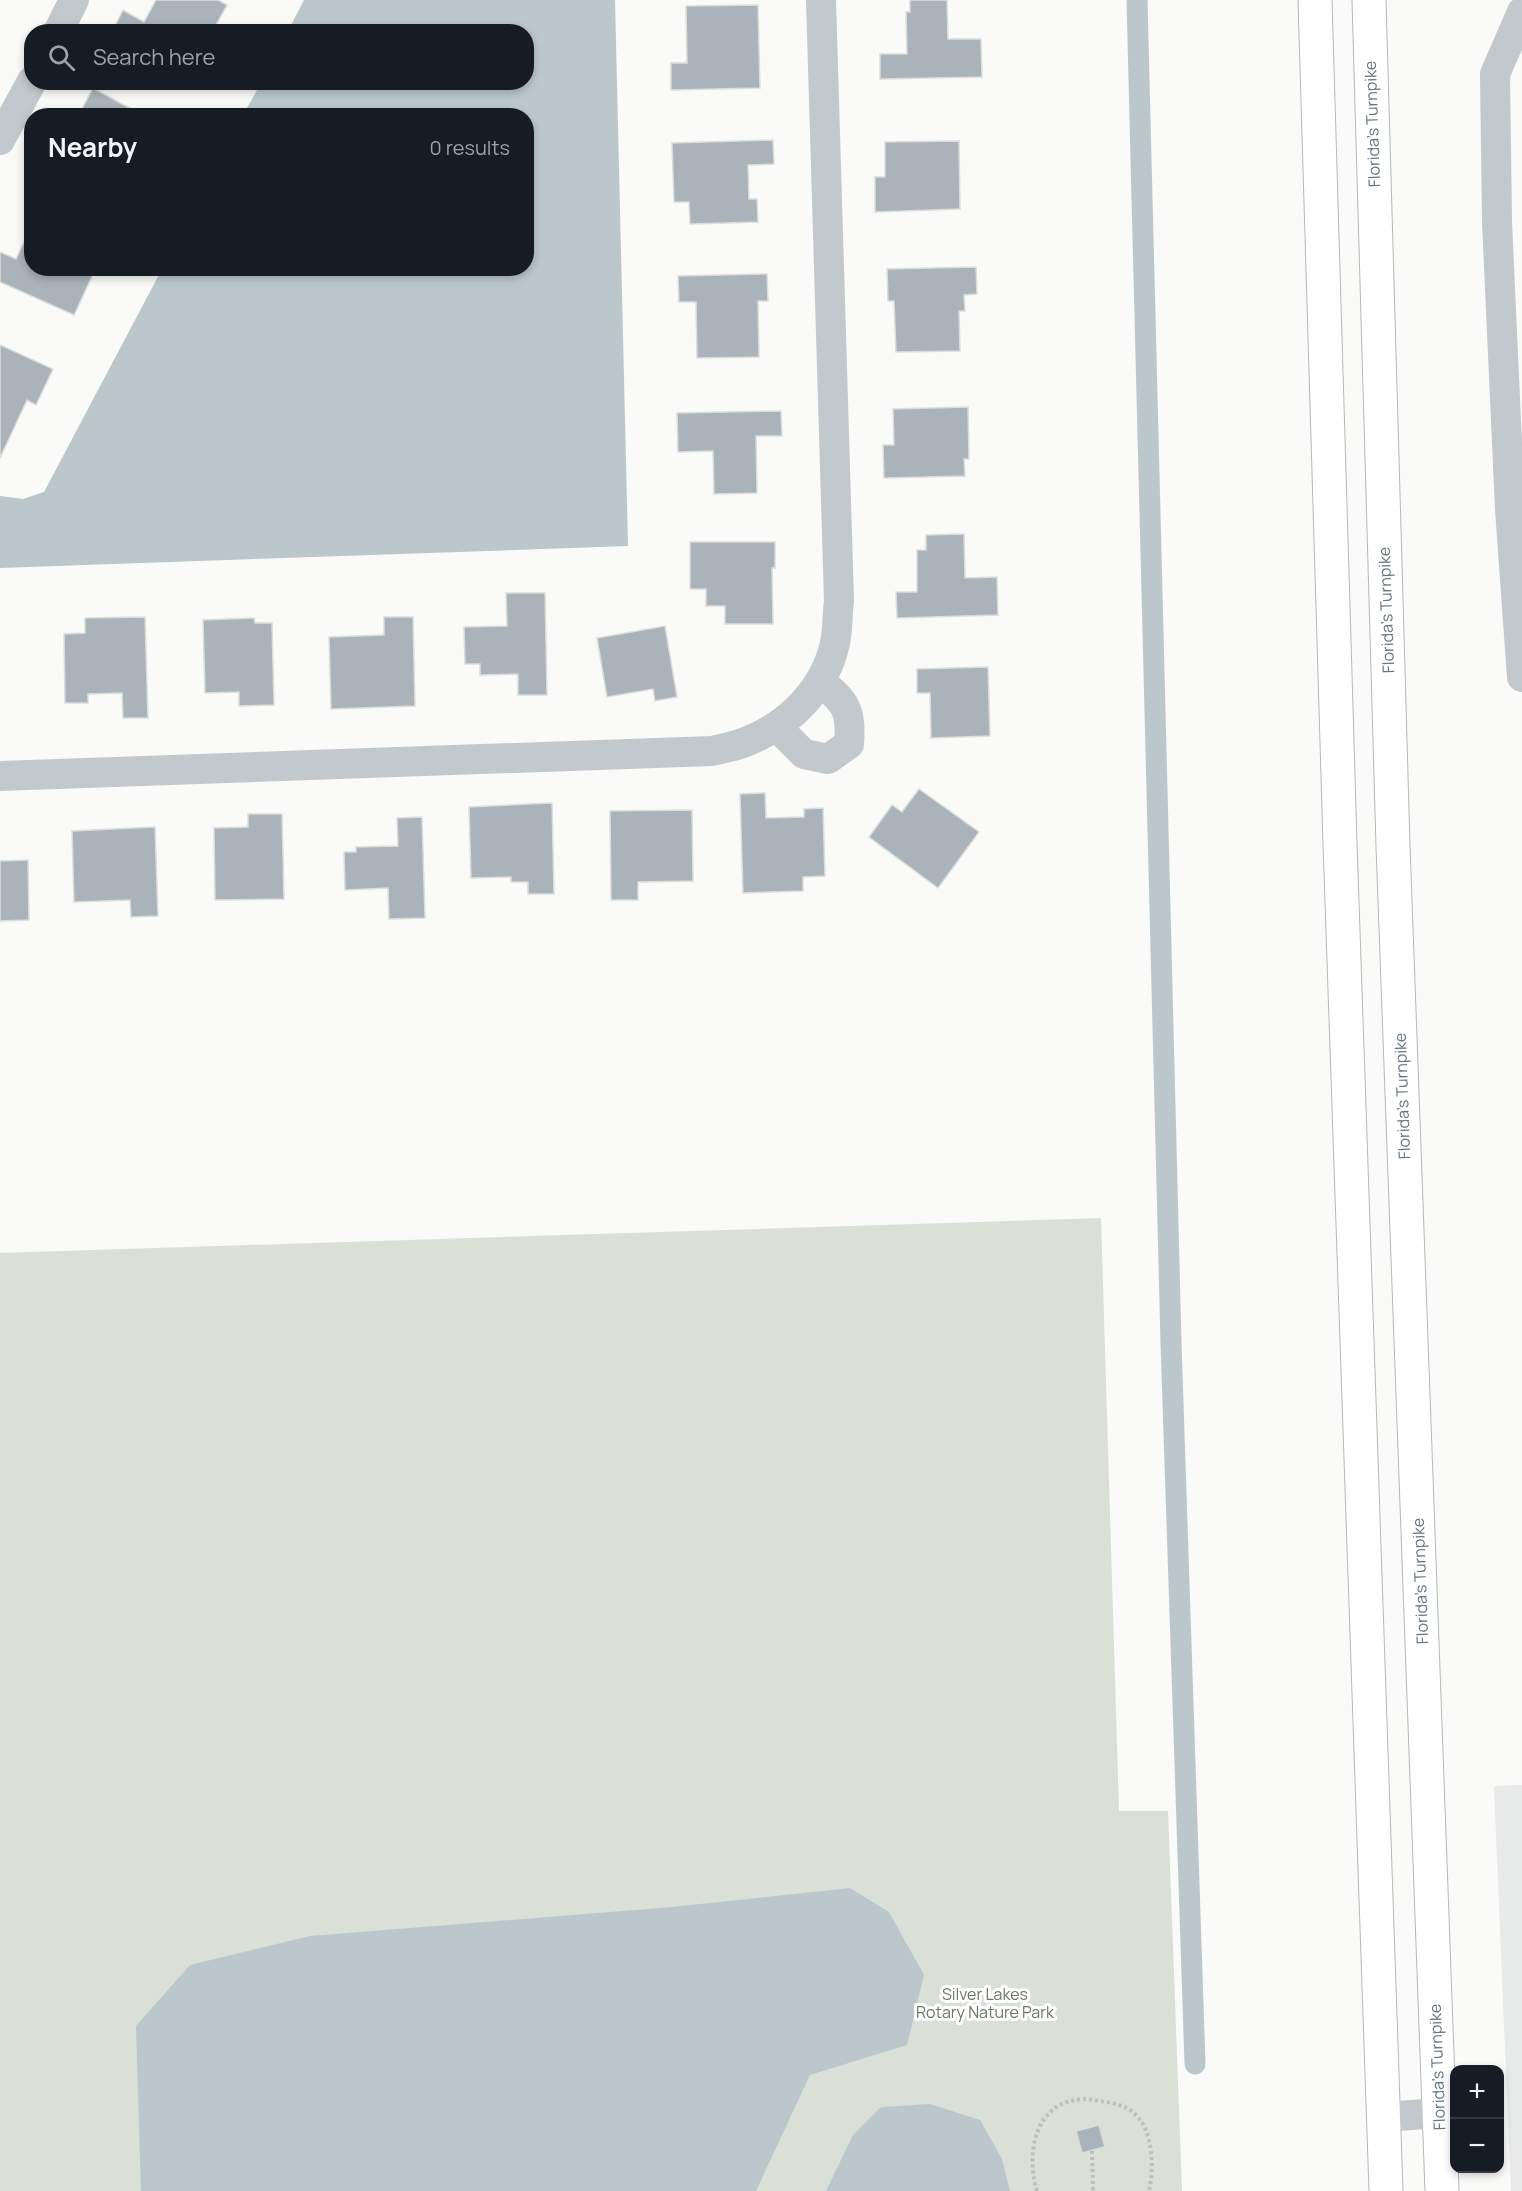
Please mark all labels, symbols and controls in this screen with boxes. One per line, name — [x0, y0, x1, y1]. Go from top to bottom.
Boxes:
search box — [24, 24, 534, 90]
icon: search — [45, 41, 78, 74]
text: Search here — [93, 42, 215, 72]
street label: Florida's Turnpike — [1359, 60, 1385, 188]
text: Nearby — [48, 129, 137, 165]
text: 0 results — [430, 134, 510, 161]
street label: Florida's Turnpike — [1373, 546, 1399, 674]
street label: Florida's Turnpike — [1389, 1032, 1415, 1160]
street label: Florida's Turnpike — [1407, 1517, 1433, 1645]
park label: Silver Lakes Rotary Nature Park — [916, 1983, 1055, 2023]
street label: Florida's Turnpike — [1424, 2003, 1450, 2131]
map controls — [1450, 2065, 1504, 2173]
button: + — [1450, 2065, 1504, 2119]
button: − — [1450, 2119, 1504, 2173]

